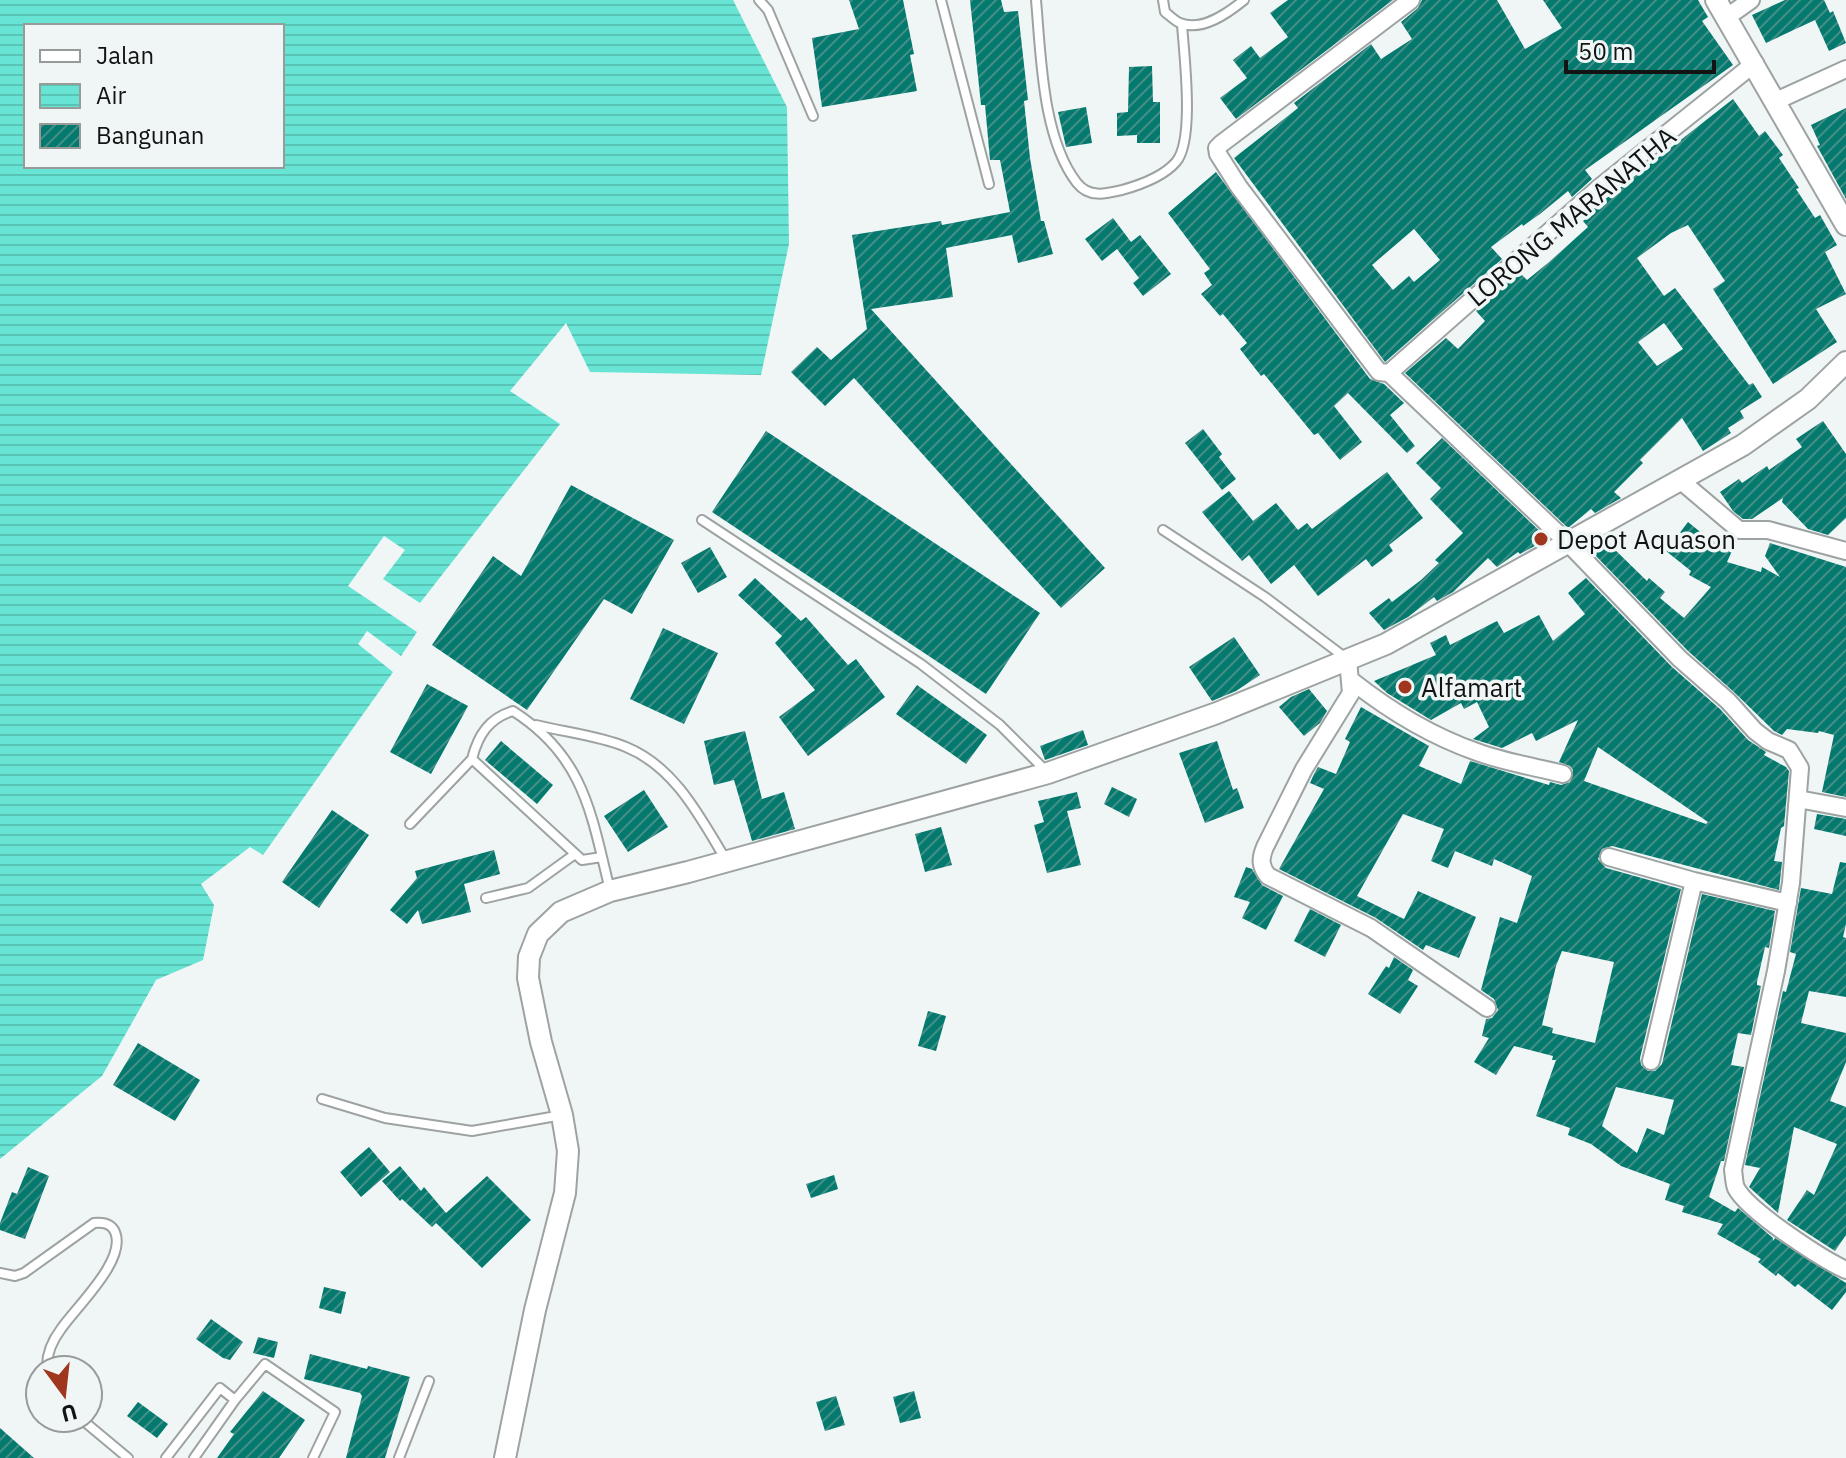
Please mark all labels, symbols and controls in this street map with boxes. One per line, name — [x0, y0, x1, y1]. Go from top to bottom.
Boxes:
legend — [24, 24, 284, 168]
scale bar — [1566, 24, 1714, 74]
text: 50 m — [1578, 35, 1633, 67]
text: Jalan — [96, 39, 154, 71]
text: Air — [96, 79, 126, 111]
street label: LORONG MARANATHA — [1460, 118, 1683, 313]
text: Bangunan — [96, 119, 204, 151]
place label: Depot Aquason — [1557, 522, 1736, 556]
marker: Depot Aquason — [1532, 530, 1550, 548]
place label: Alfamart — [1421, 670, 1522, 704]
marker: Alfamart — [1396, 678, 1414, 696]
north arrow — [24, 1354, 104, 1434]
text: U — [58, 1398, 80, 1430]

